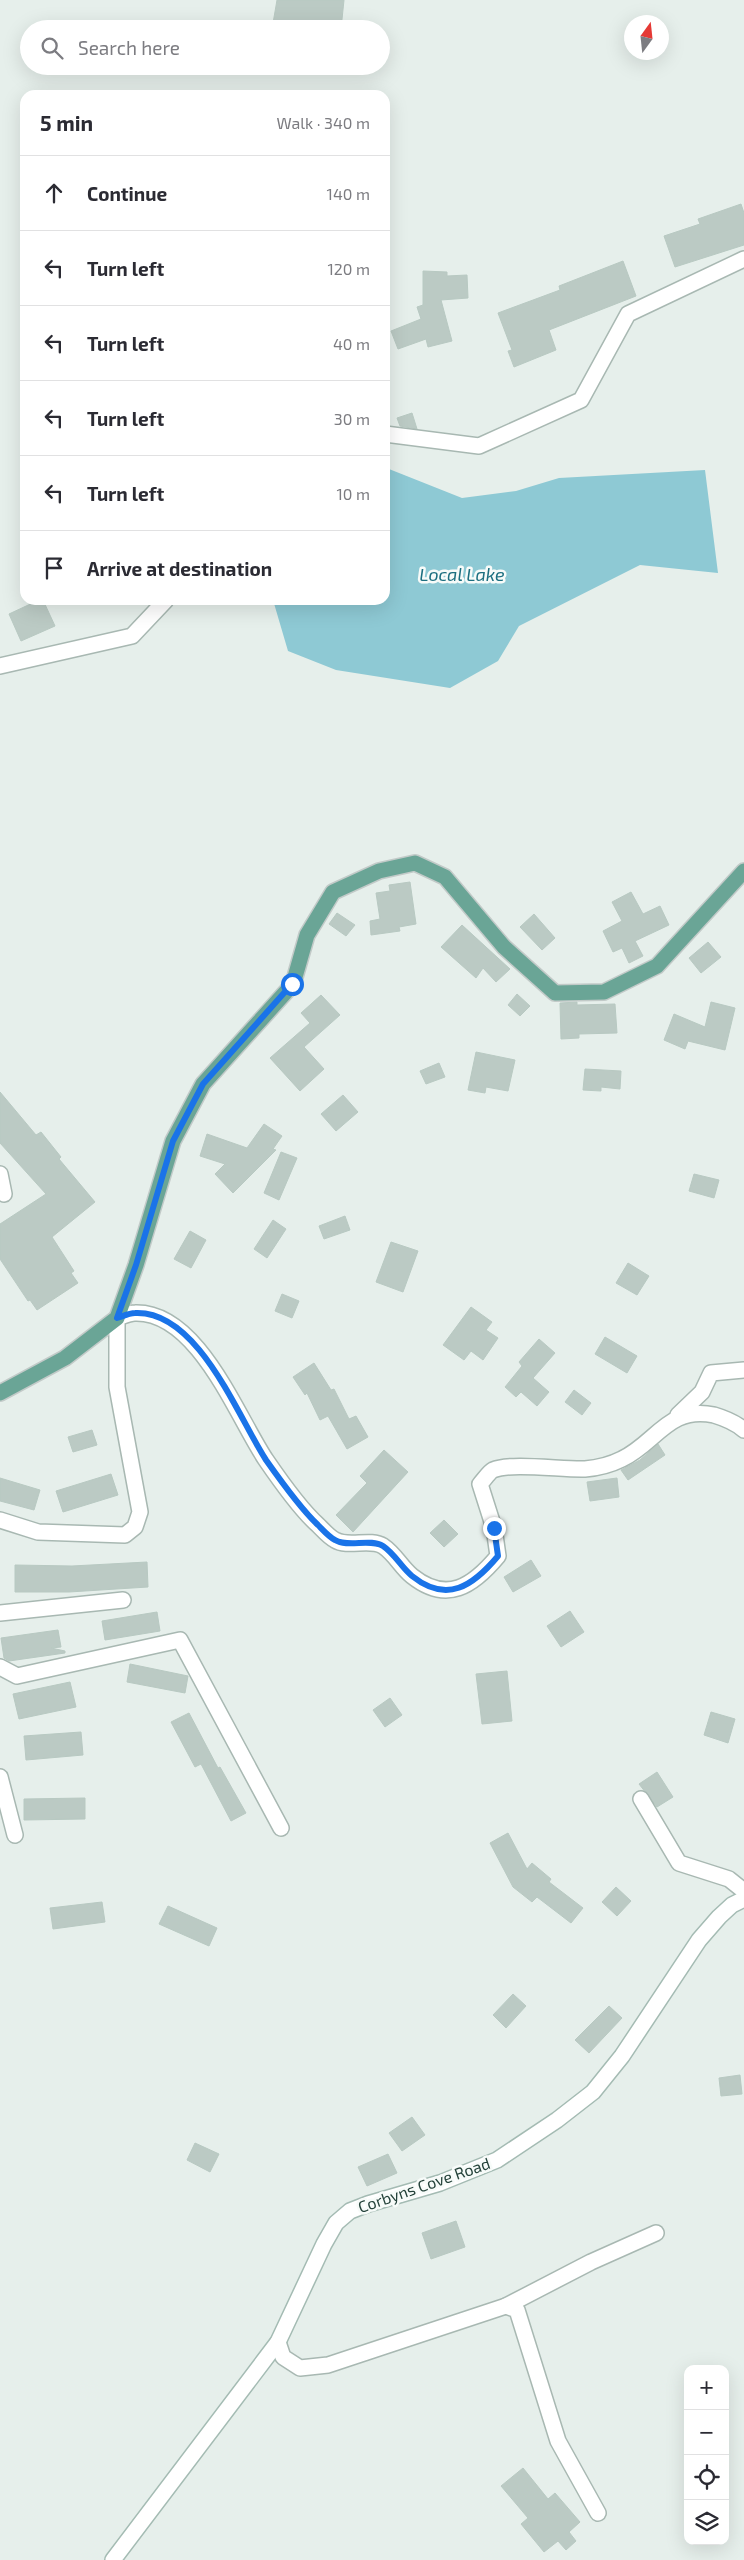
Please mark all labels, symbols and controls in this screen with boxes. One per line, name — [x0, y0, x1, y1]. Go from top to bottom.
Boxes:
north arrow — [624, 15, 669, 60]
search box — [20, 20, 390, 75]
icon: search — [38, 34, 66, 62]
text: Search here — [78, 36, 180, 59]
text: 5 min — [40, 110, 93, 135]
text: Walk · 340 m — [277, 113, 370, 132]
icon: ahead — [40, 179, 68, 207]
text: Continue — [87, 182, 167, 205]
text: 140 m — [327, 184, 370, 203]
icon: left — [40, 254, 68, 282]
text: Turn left — [87, 257, 164, 280]
text: 120 m — [327, 259, 370, 278]
icon: left — [40, 329, 68, 357]
text: Turn left — [87, 332, 164, 355]
text: 40 m — [333, 334, 370, 353]
icon: left — [40, 404, 68, 432]
text: Turn left — [87, 407, 164, 430]
text: 30 m — [334, 409, 370, 428]
icon: left — [40, 479, 68, 507]
text: Turn left — [87, 482, 164, 505]
text: 10 m — [336, 484, 370, 503]
icon: arrive — [40, 554, 68, 582]
text: Arrive at destination — [87, 557, 272, 580]
water label: Local Lake — [419, 563, 505, 585]
route start — [281, 973, 304, 996]
route end — [483, 1517, 506, 1540]
street label: Corbyns Cove Road — [355, 2153, 492, 2216]
map controls — [684, 2365, 729, 2545]
button: + — [684, 2365, 729, 2410]
button: − — [684, 2410, 729, 2455]
button: locate — [684, 2455, 729, 2500]
button: layers — [684, 2500, 729, 2545]

